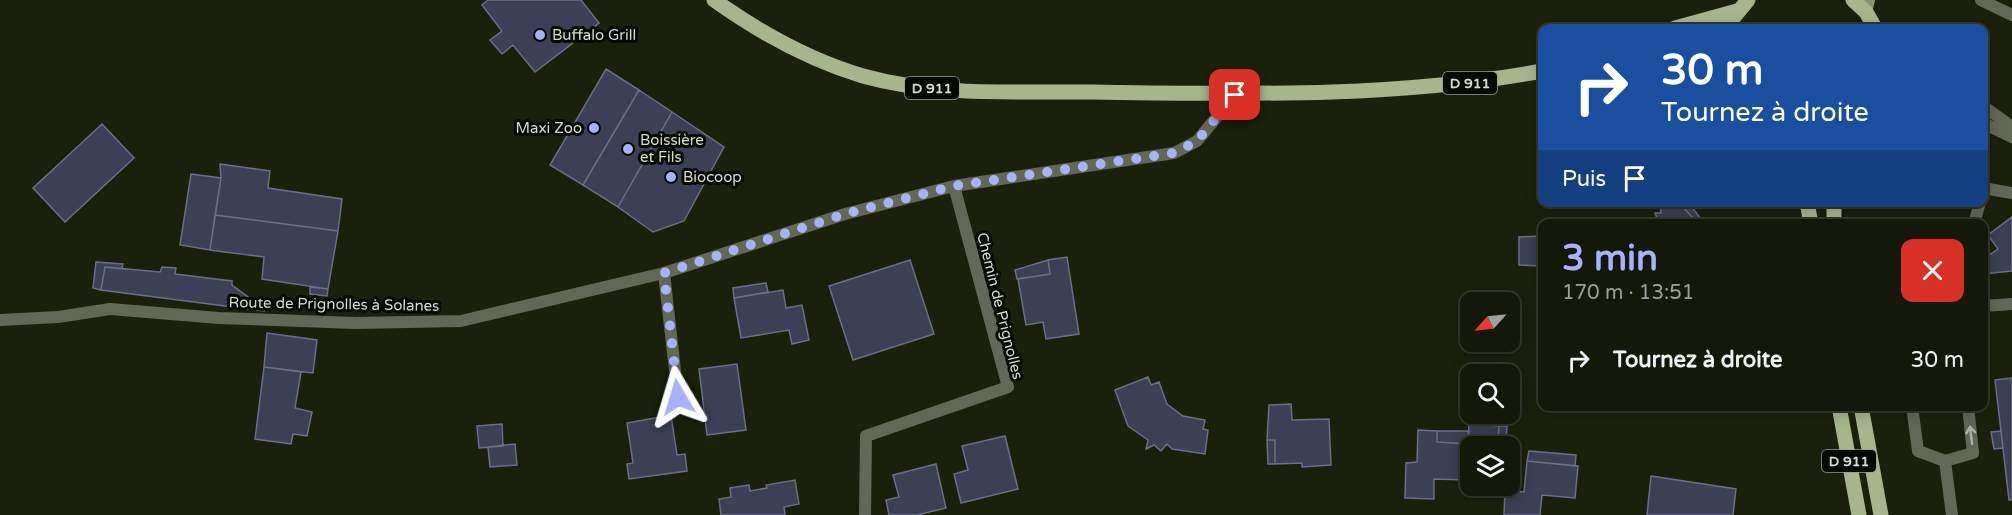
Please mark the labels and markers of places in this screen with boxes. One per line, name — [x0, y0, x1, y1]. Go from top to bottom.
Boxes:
place label: Buffalo Grill — [552, 26, 636, 44]
marker: Buffalo Grill — [533, 28, 547, 42]
pin — [1209, 69, 1260, 120]
place label: Maxi Zoo — [516, 119, 582, 137]
marker: Maxi Zoo — [587, 121, 601, 135]
place label: Boissière et Fils — [640, 131, 704, 166]
marker: Boissière et Fils — [621, 142, 635, 156]
place label: Biocoop — [683, 168, 742, 186]
marker: Biocoop — [664, 170, 678, 184]

